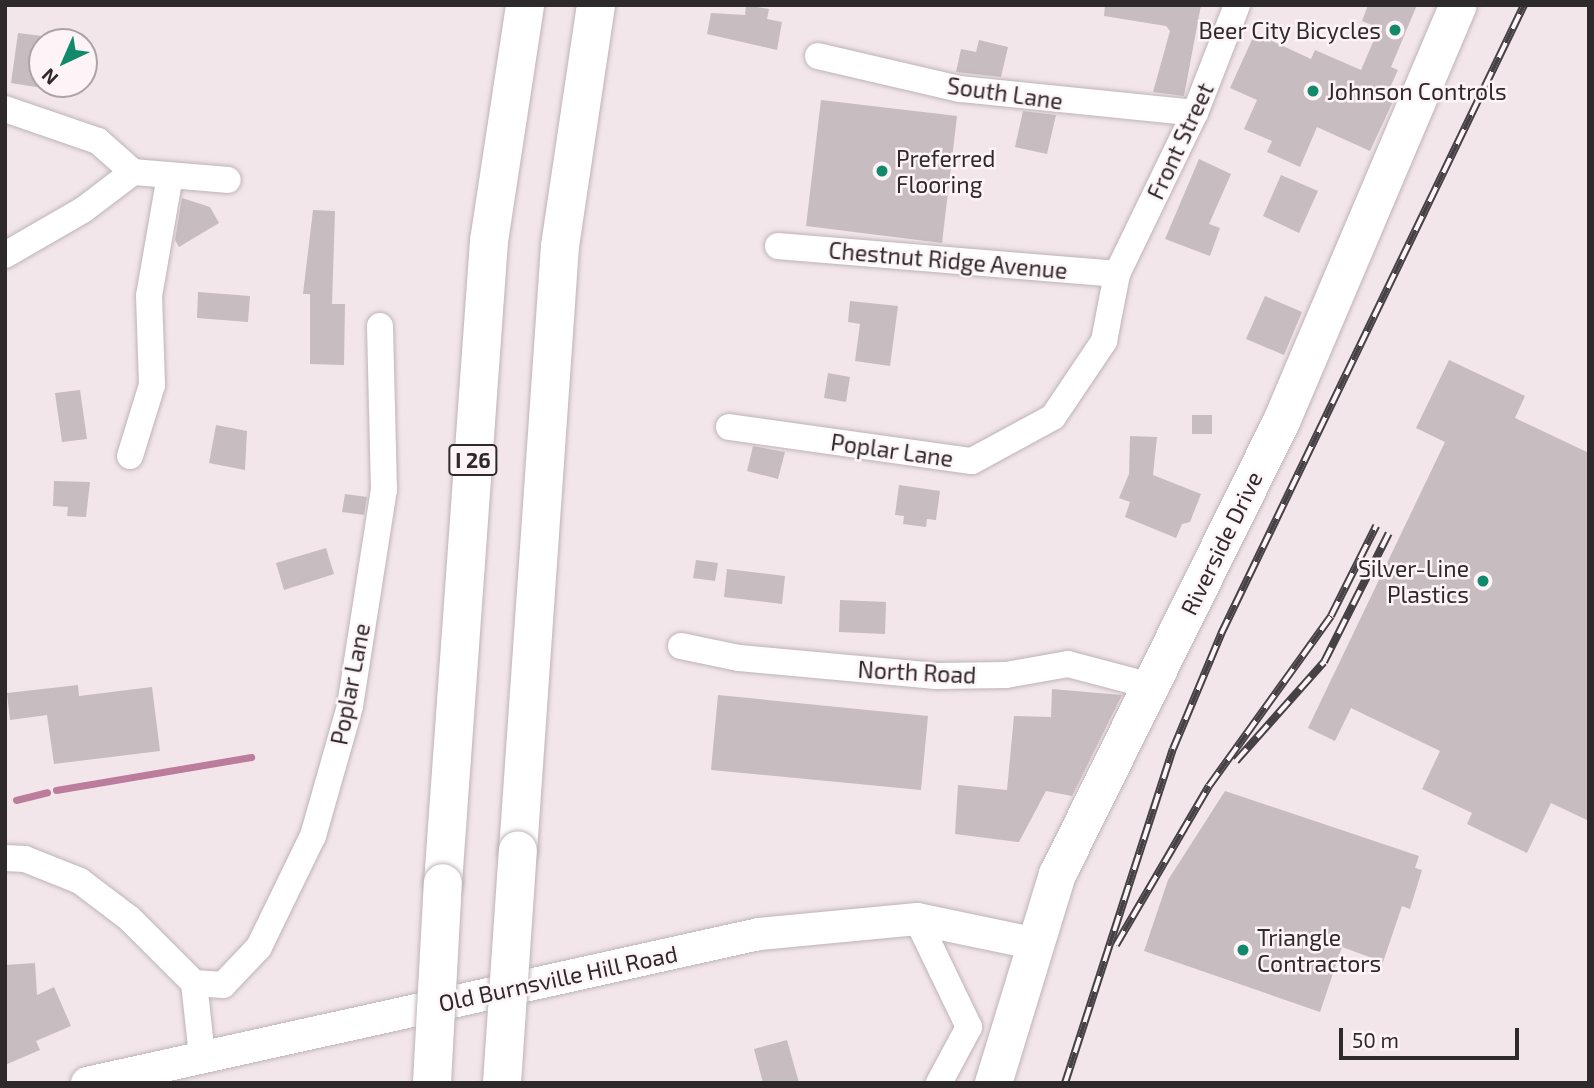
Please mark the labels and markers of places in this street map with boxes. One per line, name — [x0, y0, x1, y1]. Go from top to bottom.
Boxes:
place label: Beer City Bicycles — [1197, 16, 1381, 44]
marker: Beer City Bicycles — [1387, 22, 1403, 38]
place label: Johnson Controls — [1327, 77, 1507, 105]
marker: Johnson Controls — [1305, 83, 1321, 99]
place label: Preferred Flooring — [896, 144, 995, 198]
marker: Preferred Flooring — [874, 163, 890, 179]
place label: Silver-Line Plastics — [1358, 554, 1469, 608]
marker: Silver-Line Plastics — [1475, 573, 1491, 589]
place label: Triangle Contractors — [1257, 923, 1381, 977]
marker: Triangle Contractors — [1235, 942, 1251, 958]

